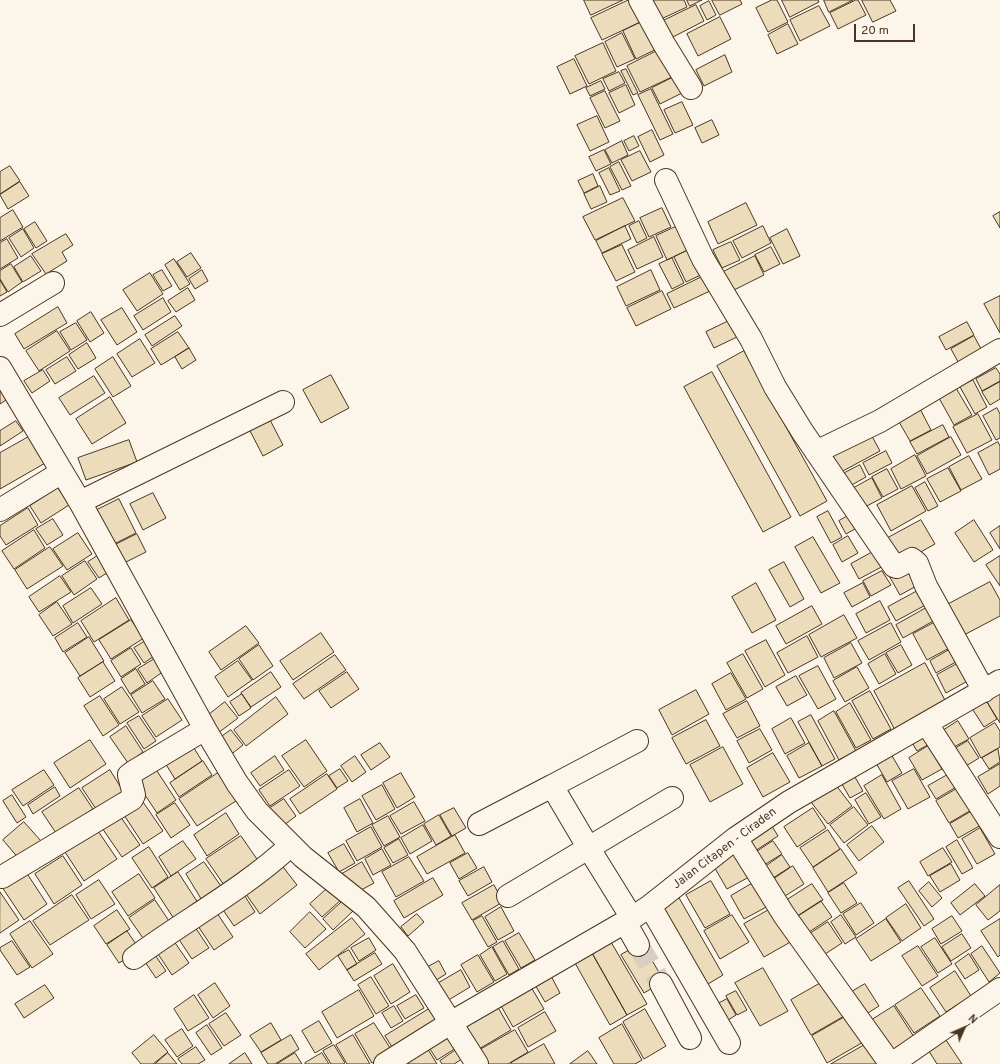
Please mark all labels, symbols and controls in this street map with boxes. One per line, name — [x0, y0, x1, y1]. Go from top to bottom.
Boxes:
scale bar — [856, 16, 917, 42]
text: 20 m — [861, 23, 889, 39]
street label: Jalan Citapen - Ciraden — [670, 805, 780, 893]
north arrow — [944, 1008, 984, 1048]
text: N — [965, 1012, 980, 1027]

